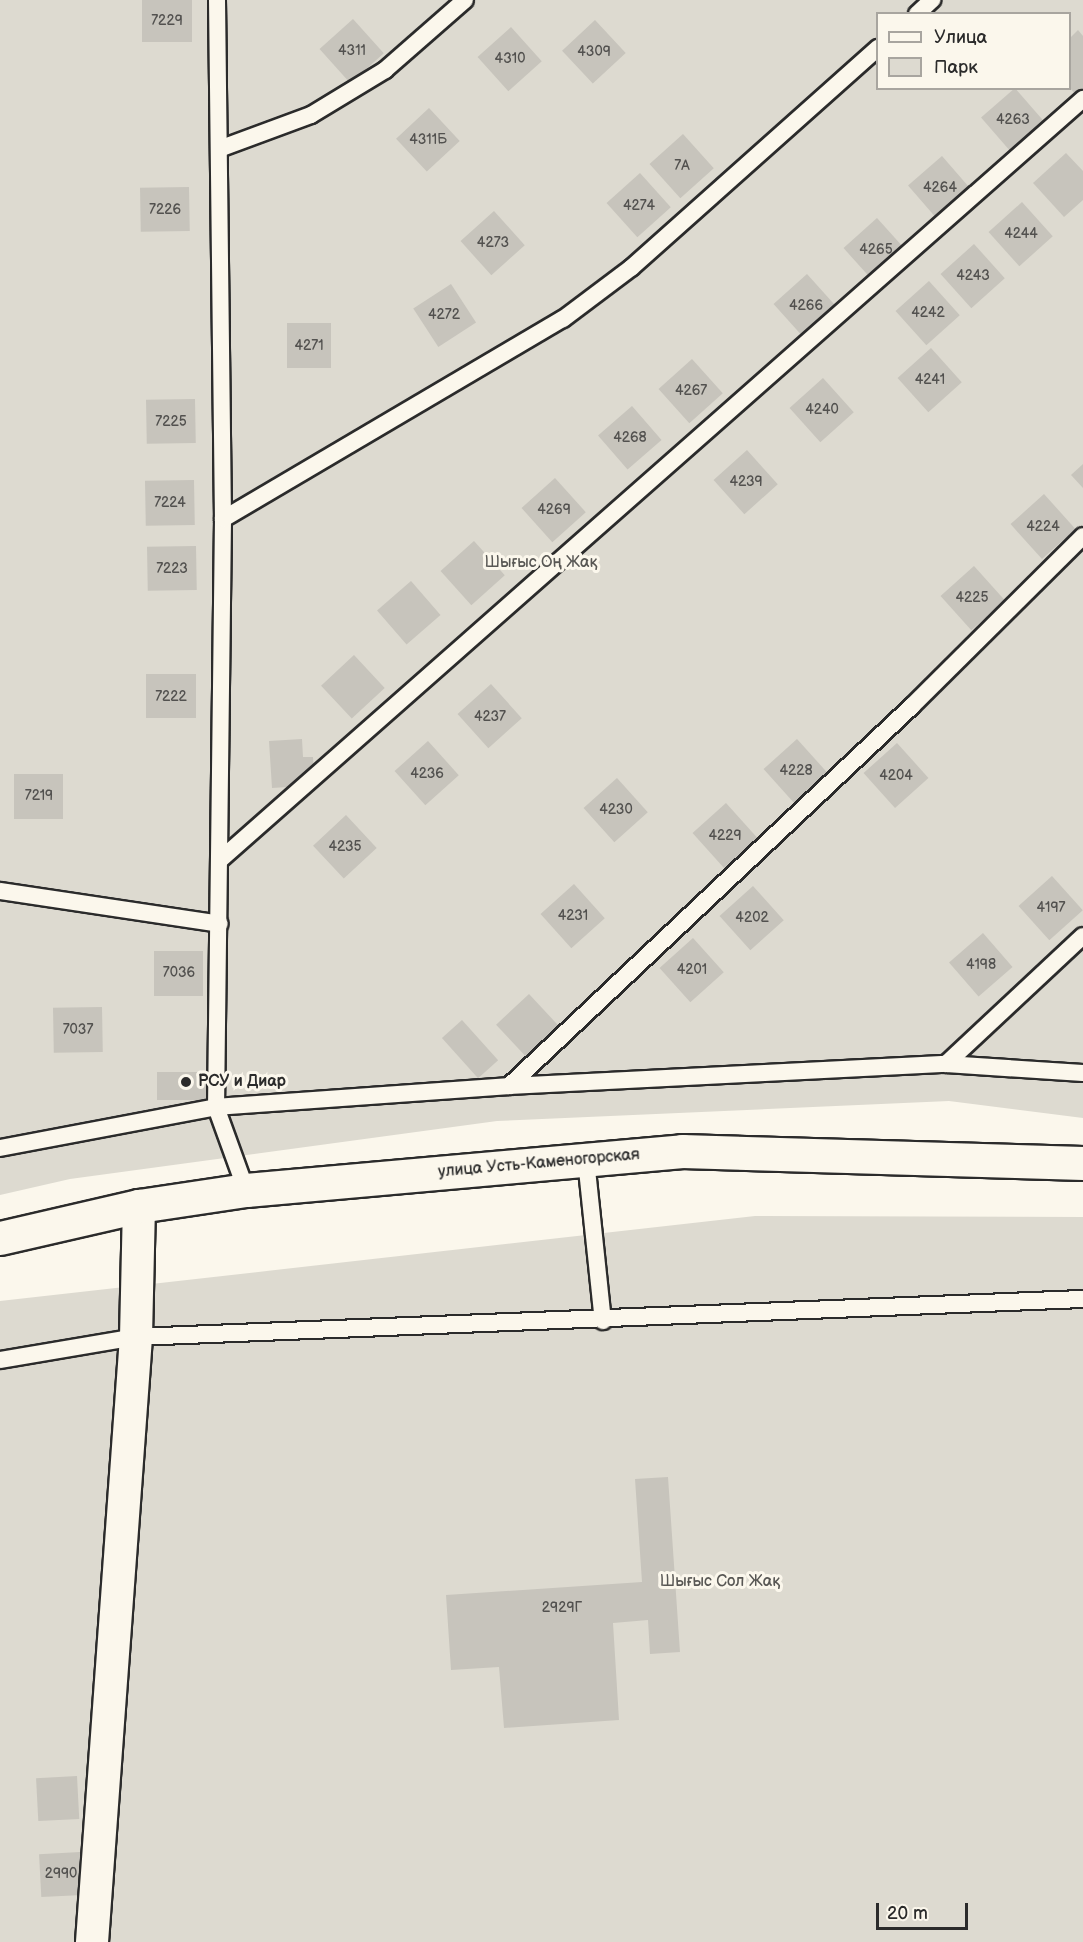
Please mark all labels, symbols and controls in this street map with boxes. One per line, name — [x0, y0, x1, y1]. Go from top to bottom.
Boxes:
legend — [876, 12, 1071, 90]
house number: 7229 — [151, 13, 183, 29]
text: Улица — [934, 27, 987, 48]
house number: 4311 — [338, 43, 366, 59]
house number: 4309 — [577, 44, 611, 60]
house number: 4310 — [495, 51, 525, 67]
text: Парк — [934, 57, 978, 78]
house number: 4263 — [996, 112, 1030, 128]
house number: 4311Б — [409, 132, 447, 148]
house number: 7А — [674, 158, 690, 174]
house number: 4264 — [923, 180, 957, 196]
house number: 4274 — [623, 198, 655, 214]
house number: 7226 — [149, 202, 181, 218]
house number: 4244 — [1004, 226, 1038, 242]
house number: 4273 — [477, 235, 509, 251]
house number: 4265 — [859, 242, 893, 258]
house number: 4243 — [956, 268, 990, 284]
house number: 4266 — [789, 298, 823, 314]
house number: 4242 — [911, 305, 945, 321]
house number: 4272 — [428, 307, 460, 323]
house number: 4271 — [294, 338, 324, 354]
house number: 4241 — [915, 372, 945, 388]
house number: 4267 — [675, 383, 707, 399]
house number: 4240 — [805, 402, 839, 418]
house number: 7225 — [155, 414, 187, 430]
house number: 4268 — [613, 430, 647, 446]
house number: 4239 — [729, 474, 763, 490]
house number: 7224 — [154, 495, 186, 511]
house number: 4269 — [537, 502, 571, 518]
house number: 4224 — [1026, 519, 1060, 535]
park label: Шығыс Оң Жақ — [485, 553, 597, 573]
house number: 7223 — [156, 561, 188, 577]
house number: 4225 — [955, 590, 989, 606]
house number: 7222 — [155, 689, 187, 705]
house number: 4237 — [474, 709, 506, 725]
house number: 4228 — [779, 763, 813, 779]
house number: 4236 — [410, 766, 444, 782]
house number: 4204 — [879, 768, 913, 784]
house number: 7219 — [25, 788, 53, 804]
house number: 4230 — [599, 802, 633, 818]
house number: 4229 — [708, 828, 742, 844]
house number: 4235 — [328, 839, 362, 855]
house number: 4197 — [1037, 900, 1065, 916]
house number: 4231 — [558, 908, 588, 924]
house number: 4202 — [735, 910, 769, 926]
house number: 4198 — [966, 957, 996, 973]
house number: 4201 — [677, 962, 707, 978]
house number: 7036 — [163, 965, 195, 981]
house number: 7037 — [63, 1022, 93, 1038]
place label: РСУ и Диар — [198, 1072, 286, 1092]
marker: РСУ и Диар — [179, 1075, 193, 1089]
street label: улица Усть-Каменогорская — [437, 1146, 641, 1182]
park label: Шығыс Сол Жақ — [660, 1572, 780, 1592]
house number: 2929Г — [542, 1600, 582, 1616]
house number: 2990 — [45, 1866, 77, 1882]
scale bar — [879, 1891, 970, 1929]
text: 20 m — [887, 1903, 928, 1924]

